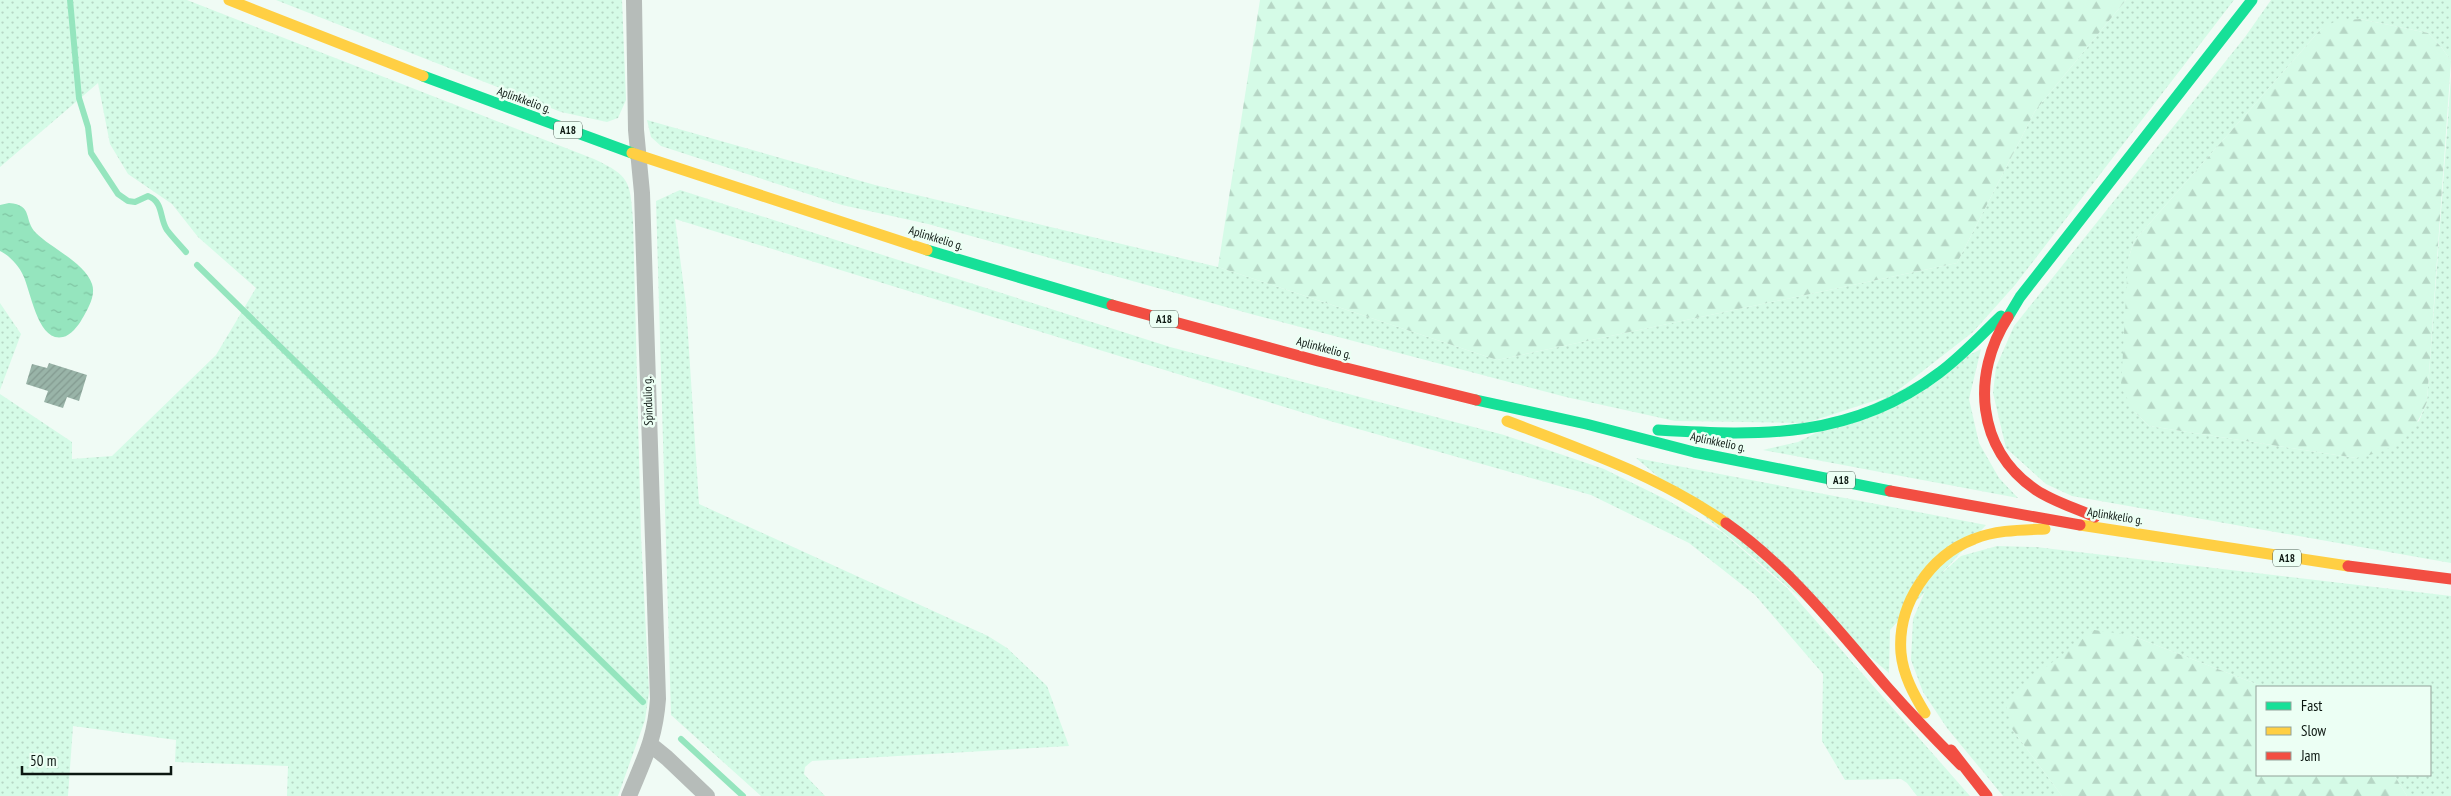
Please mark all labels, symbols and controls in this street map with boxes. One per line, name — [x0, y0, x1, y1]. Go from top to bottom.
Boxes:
street label: Aplinkkelio g. — [495, 83, 553, 116]
road number: A18 — [554, 122, 582, 138]
street label: Aplinkkelio g. — [907, 222, 965, 253]
road number: A18 — [1150, 310, 1178, 328]
street label: Aplinkkelio g. — [1295, 333, 1353, 362]
street label: Spindulio g. — [639, 376, 656, 426]
street label: Aplinkkelio g. — [1689, 428, 1747, 455]
road number: A18 — [1827, 472, 1855, 488]
street label: Aplinkkelio g. — [2086, 504, 2144, 527]
road number: A18 — [2273, 550, 2301, 566]
legend — [2256, 686, 2431, 776]
text: Fast — [2301, 696, 2322, 715]
text: Slow — [2301, 721, 2326, 740]
scale bar — [22, 744, 171, 776]
text: Jam — [2300, 746, 2320, 765]
text: 50 m — [30, 751, 56, 770]

